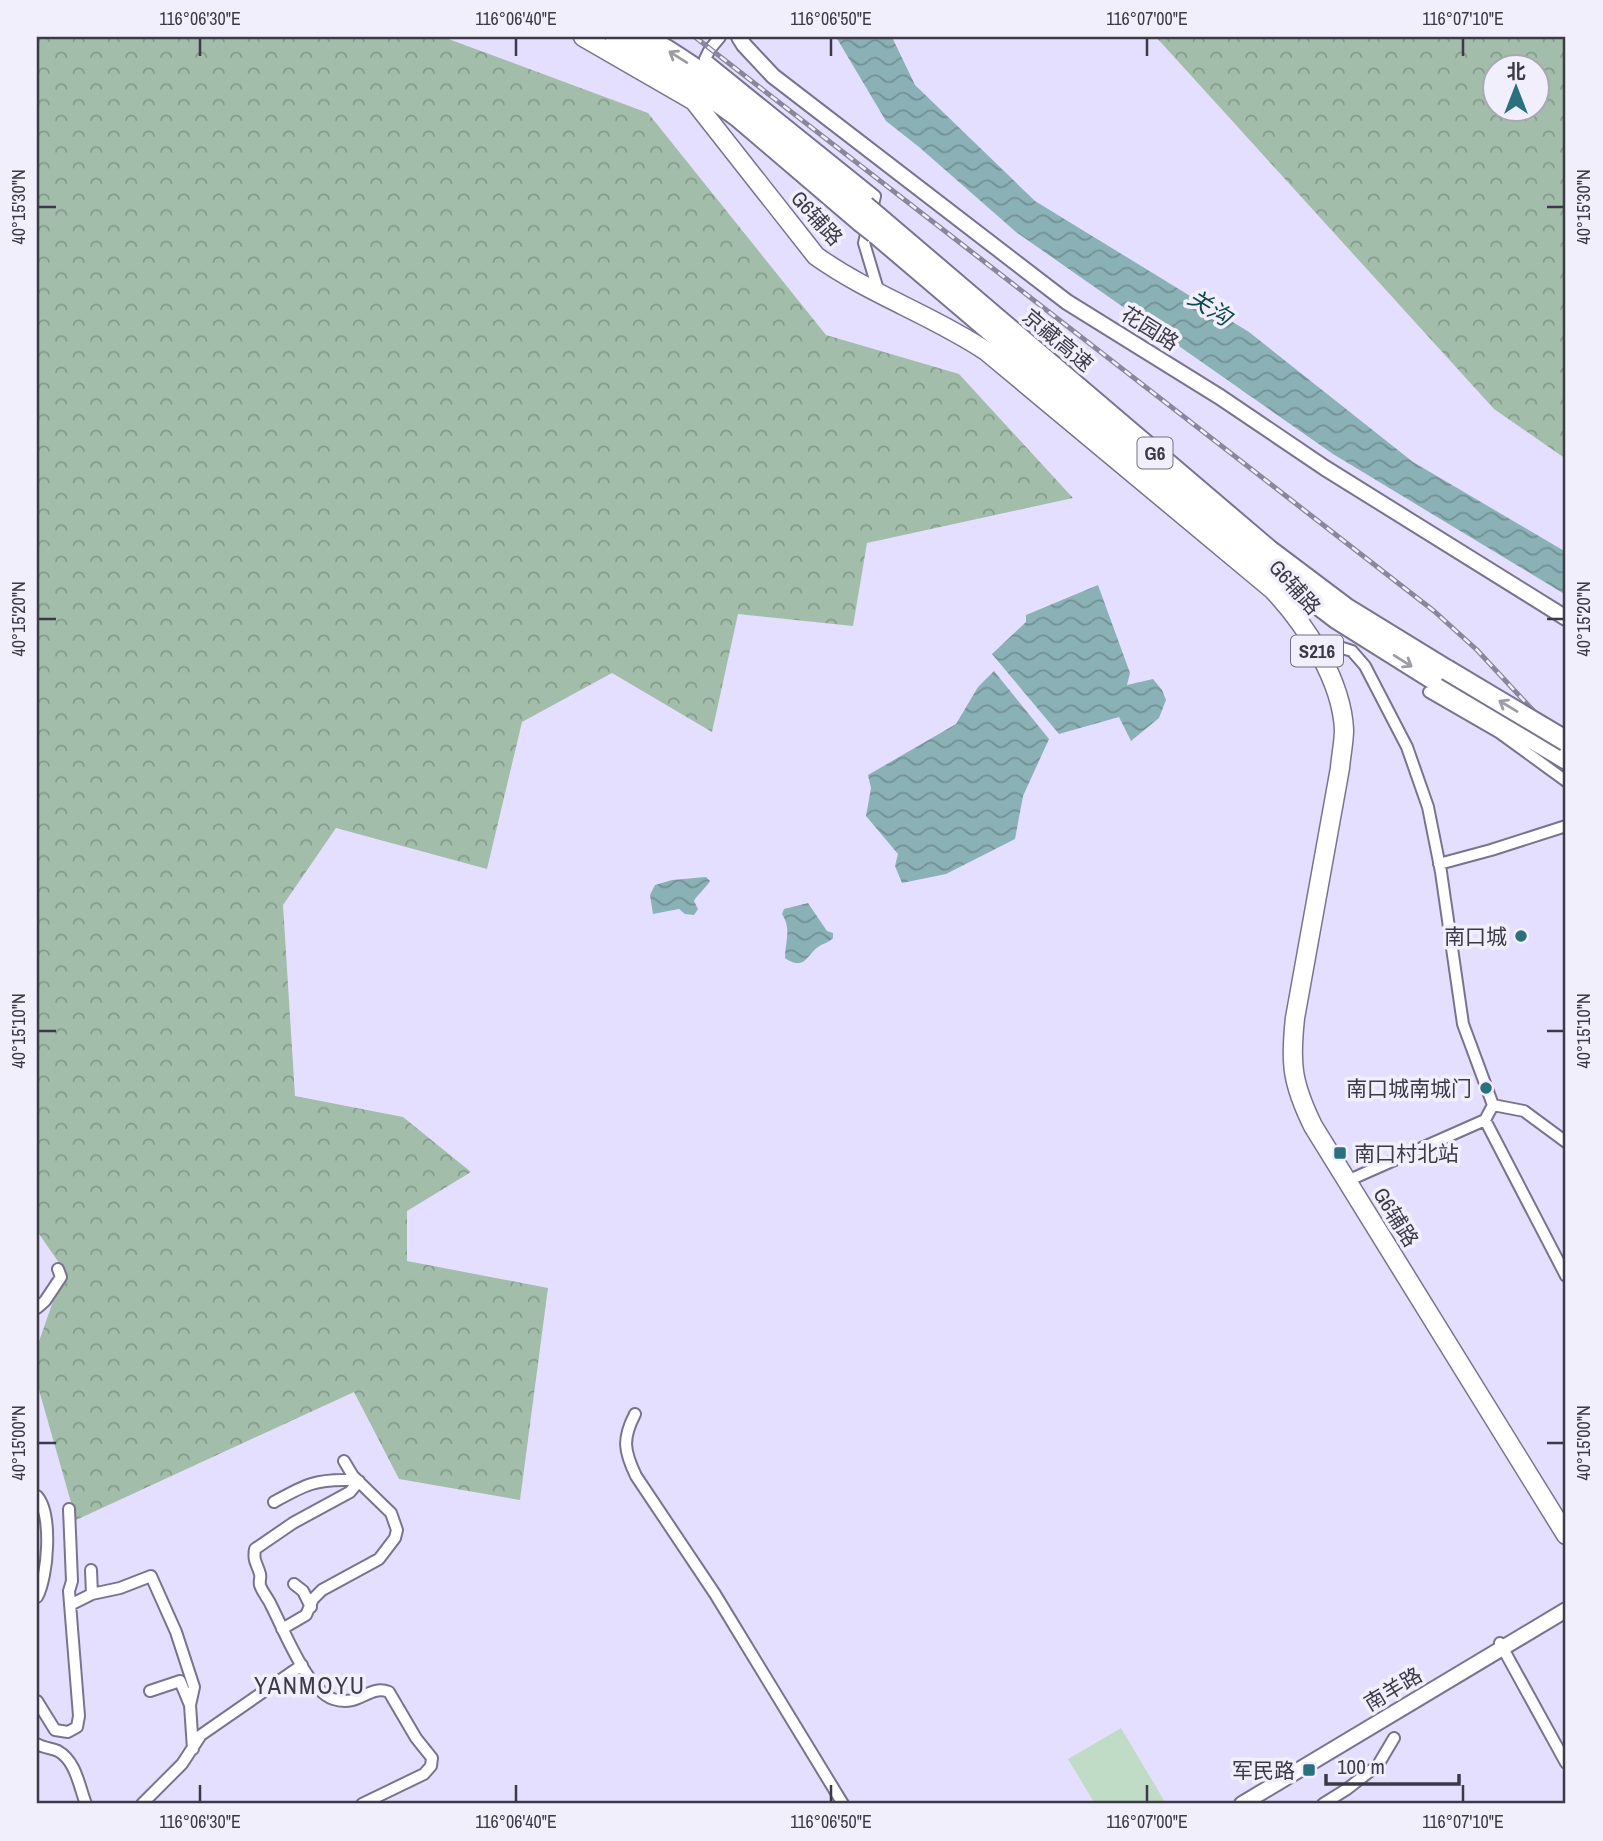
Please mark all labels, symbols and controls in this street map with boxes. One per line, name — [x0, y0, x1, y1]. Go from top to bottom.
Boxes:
text: 116°06'30"E — [159, 6, 241, 31]
text: 116°06'40"E — [475, 6, 557, 31]
text: 116°06'50"E — [790, 6, 872, 31]
text: 116°07'00"E — [1106, 6, 1188, 31]
text: 116°07'10"E — [1422, 6, 1504, 31]
one-way arrow — [668, 49, 688, 63]
north arrow — [1480, 52, 1550, 122]
text: 北 — [1506, 58, 1526, 84]
text: 40°15'30"N — [6, 169, 31, 245]
text: 40°15'30"N — [1571, 169, 1596, 245]
street label: G6辅路 — [784, 184, 850, 252]
water label: 关沟 — [1182, 282, 1240, 334]
street label: 花园路 — [1116, 299, 1184, 357]
street label: 京藏高速 — [1017, 302, 1099, 378]
road number: G6 — [1138, 437, 1172, 468]
street label: G6辅路 — [1262, 553, 1328, 621]
text: 40°15'20"N — [6, 581, 31, 657]
text: 40°15'20"N — [1571, 581, 1596, 657]
road number: S216 — [1291, 636, 1343, 666]
one-way arrow — [1393, 654, 1413, 668]
one-way arrow — [1498, 699, 1518, 713]
place label: 南口城 — [1444, 922, 1507, 951]
marker: 南口城 — [1513, 928, 1529, 944]
text: 40°15'10"N — [6, 993, 31, 1069]
text: 40°15'10"N — [1571, 993, 1596, 1069]
place label: 南口城南城门 — [1346, 1074, 1472, 1103]
marker: 南口城南城门 — [1478, 1080, 1494, 1096]
place label: 南口村北站 — [1354, 1139, 1459, 1168]
marker: 南口村北站 — [1332, 1145, 1348, 1161]
street label: G6辅路 — [1366, 1182, 1426, 1252]
text: 40°15'00"N — [6, 1405, 31, 1481]
text: 40°15'00"N — [1571, 1405, 1596, 1481]
street label: 南羊路 — [1359, 1660, 1427, 1718]
district label: YANMOYU — [254, 1669, 366, 1701]
scale bar — [1326, 1743, 1460, 1787]
text: 100 m — [1337, 1752, 1385, 1781]
place label: 军民路 — [1232, 1756, 1295, 1785]
marker: 军民路 — [1301, 1762, 1317, 1778]
text: 116°06'30"E — [159, 1809, 241, 1834]
text: 116°06'40"E — [475, 1809, 557, 1834]
text: 116°06'50"E — [790, 1809, 872, 1834]
text: 116°07'00"E — [1106, 1809, 1188, 1834]
text: 116°07'10"E — [1422, 1809, 1504, 1834]

